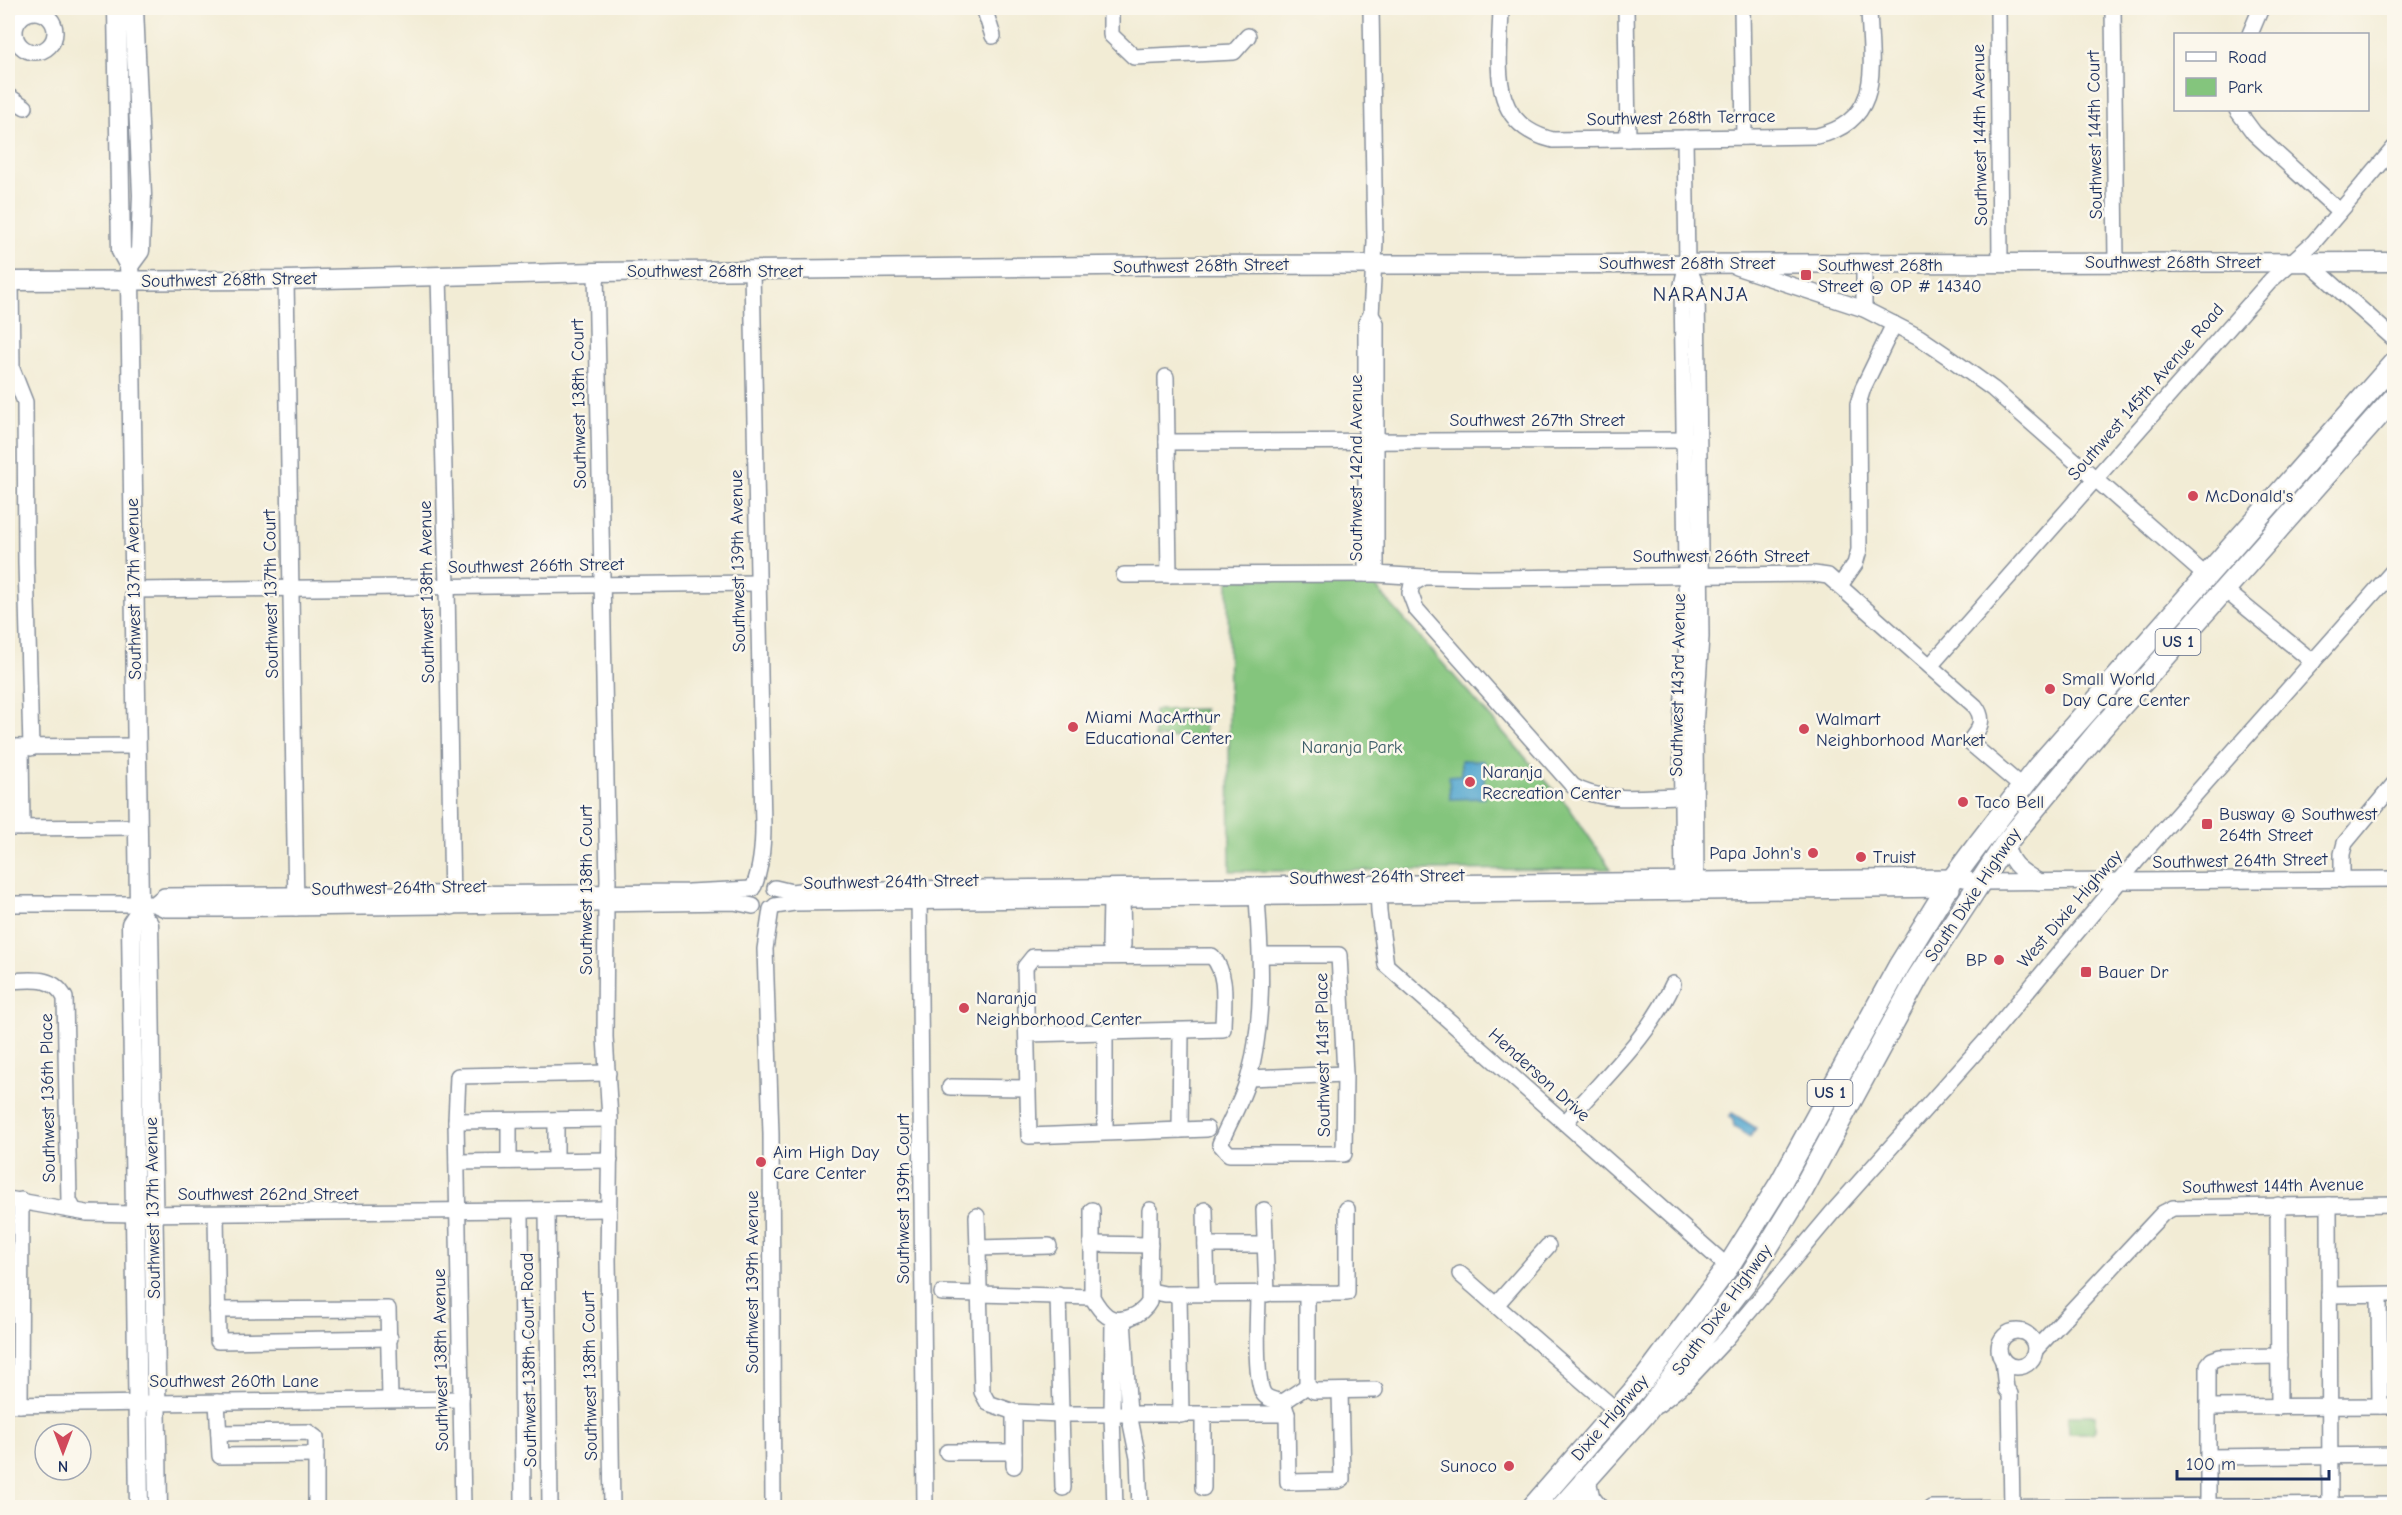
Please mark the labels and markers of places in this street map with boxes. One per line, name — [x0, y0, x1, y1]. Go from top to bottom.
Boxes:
place label: Southwest 268th Street @ OP # 14340 — [1818, 255, 1982, 297]
marker: Southwest 268th Street @ OP # 14340 — [1799, 268, 1813, 282]
place label: McDonald's — [2205, 486, 2293, 507]
marker: McDonald's — [2186, 489, 2200, 503]
place label: Small World Day Care Center — [2062, 669, 2191, 711]
marker: Small World Day Care Center — [2043, 682, 2057, 696]
place label: Miami MacArthur Educational Center — [1085, 707, 1232, 749]
place label: Walmart Neighborhood Market — [1816, 709, 1986, 751]
marker: Miami MacArthur Educational Center — [1066, 720, 1080, 734]
marker: Walmart Neighborhood Market — [1797, 722, 1811, 736]
place label: Naranja Recreation Center — [1482, 762, 1622, 804]
marker: Naranja Recreation Center — [1463, 775, 1477, 789]
place label: Taco Bell — [1975, 792, 2044, 813]
marker: Taco Bell — [1956, 795, 1970, 809]
place label: Busway @ Southwest 264th Street — [2219, 804, 2378, 846]
marker: Busway @ Southwest 264th Street — [2200, 817, 2214, 831]
place label: Papa John's — [1709, 843, 1801, 864]
marker: Papa John's — [1806, 846, 1820, 860]
place label: Truist — [1873, 847, 1916, 868]
marker: Truist — [1854, 850, 1868, 864]
place label: BP — [1966, 950, 1987, 971]
marker: BP — [1992, 953, 2006, 967]
place label: Bauer Dr — [2098, 962, 2169, 983]
marker: Bauer Dr — [2079, 965, 2093, 979]
place label: Naranja Neighborhood Center — [976, 988, 1142, 1030]
marker: Naranja Neighborhood Center — [957, 1001, 971, 1015]
place label: Aim High Day Care Center — [773, 1142, 880, 1184]
marker: Aim High Day Care Center — [754, 1155, 768, 1169]
place label: Sunoco — [1440, 1456, 1497, 1477]
marker: Sunoco — [1502, 1459, 1516, 1473]

